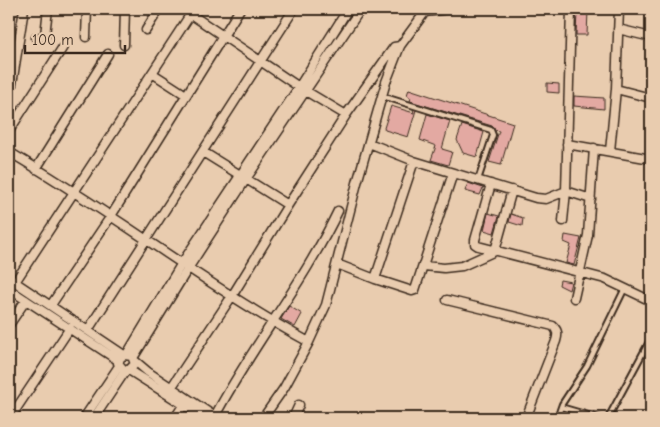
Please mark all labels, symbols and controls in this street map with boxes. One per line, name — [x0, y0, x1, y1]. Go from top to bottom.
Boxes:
scale bar — [25, 22, 125, 54]
text: 100 m — [32, 31, 74, 49]

